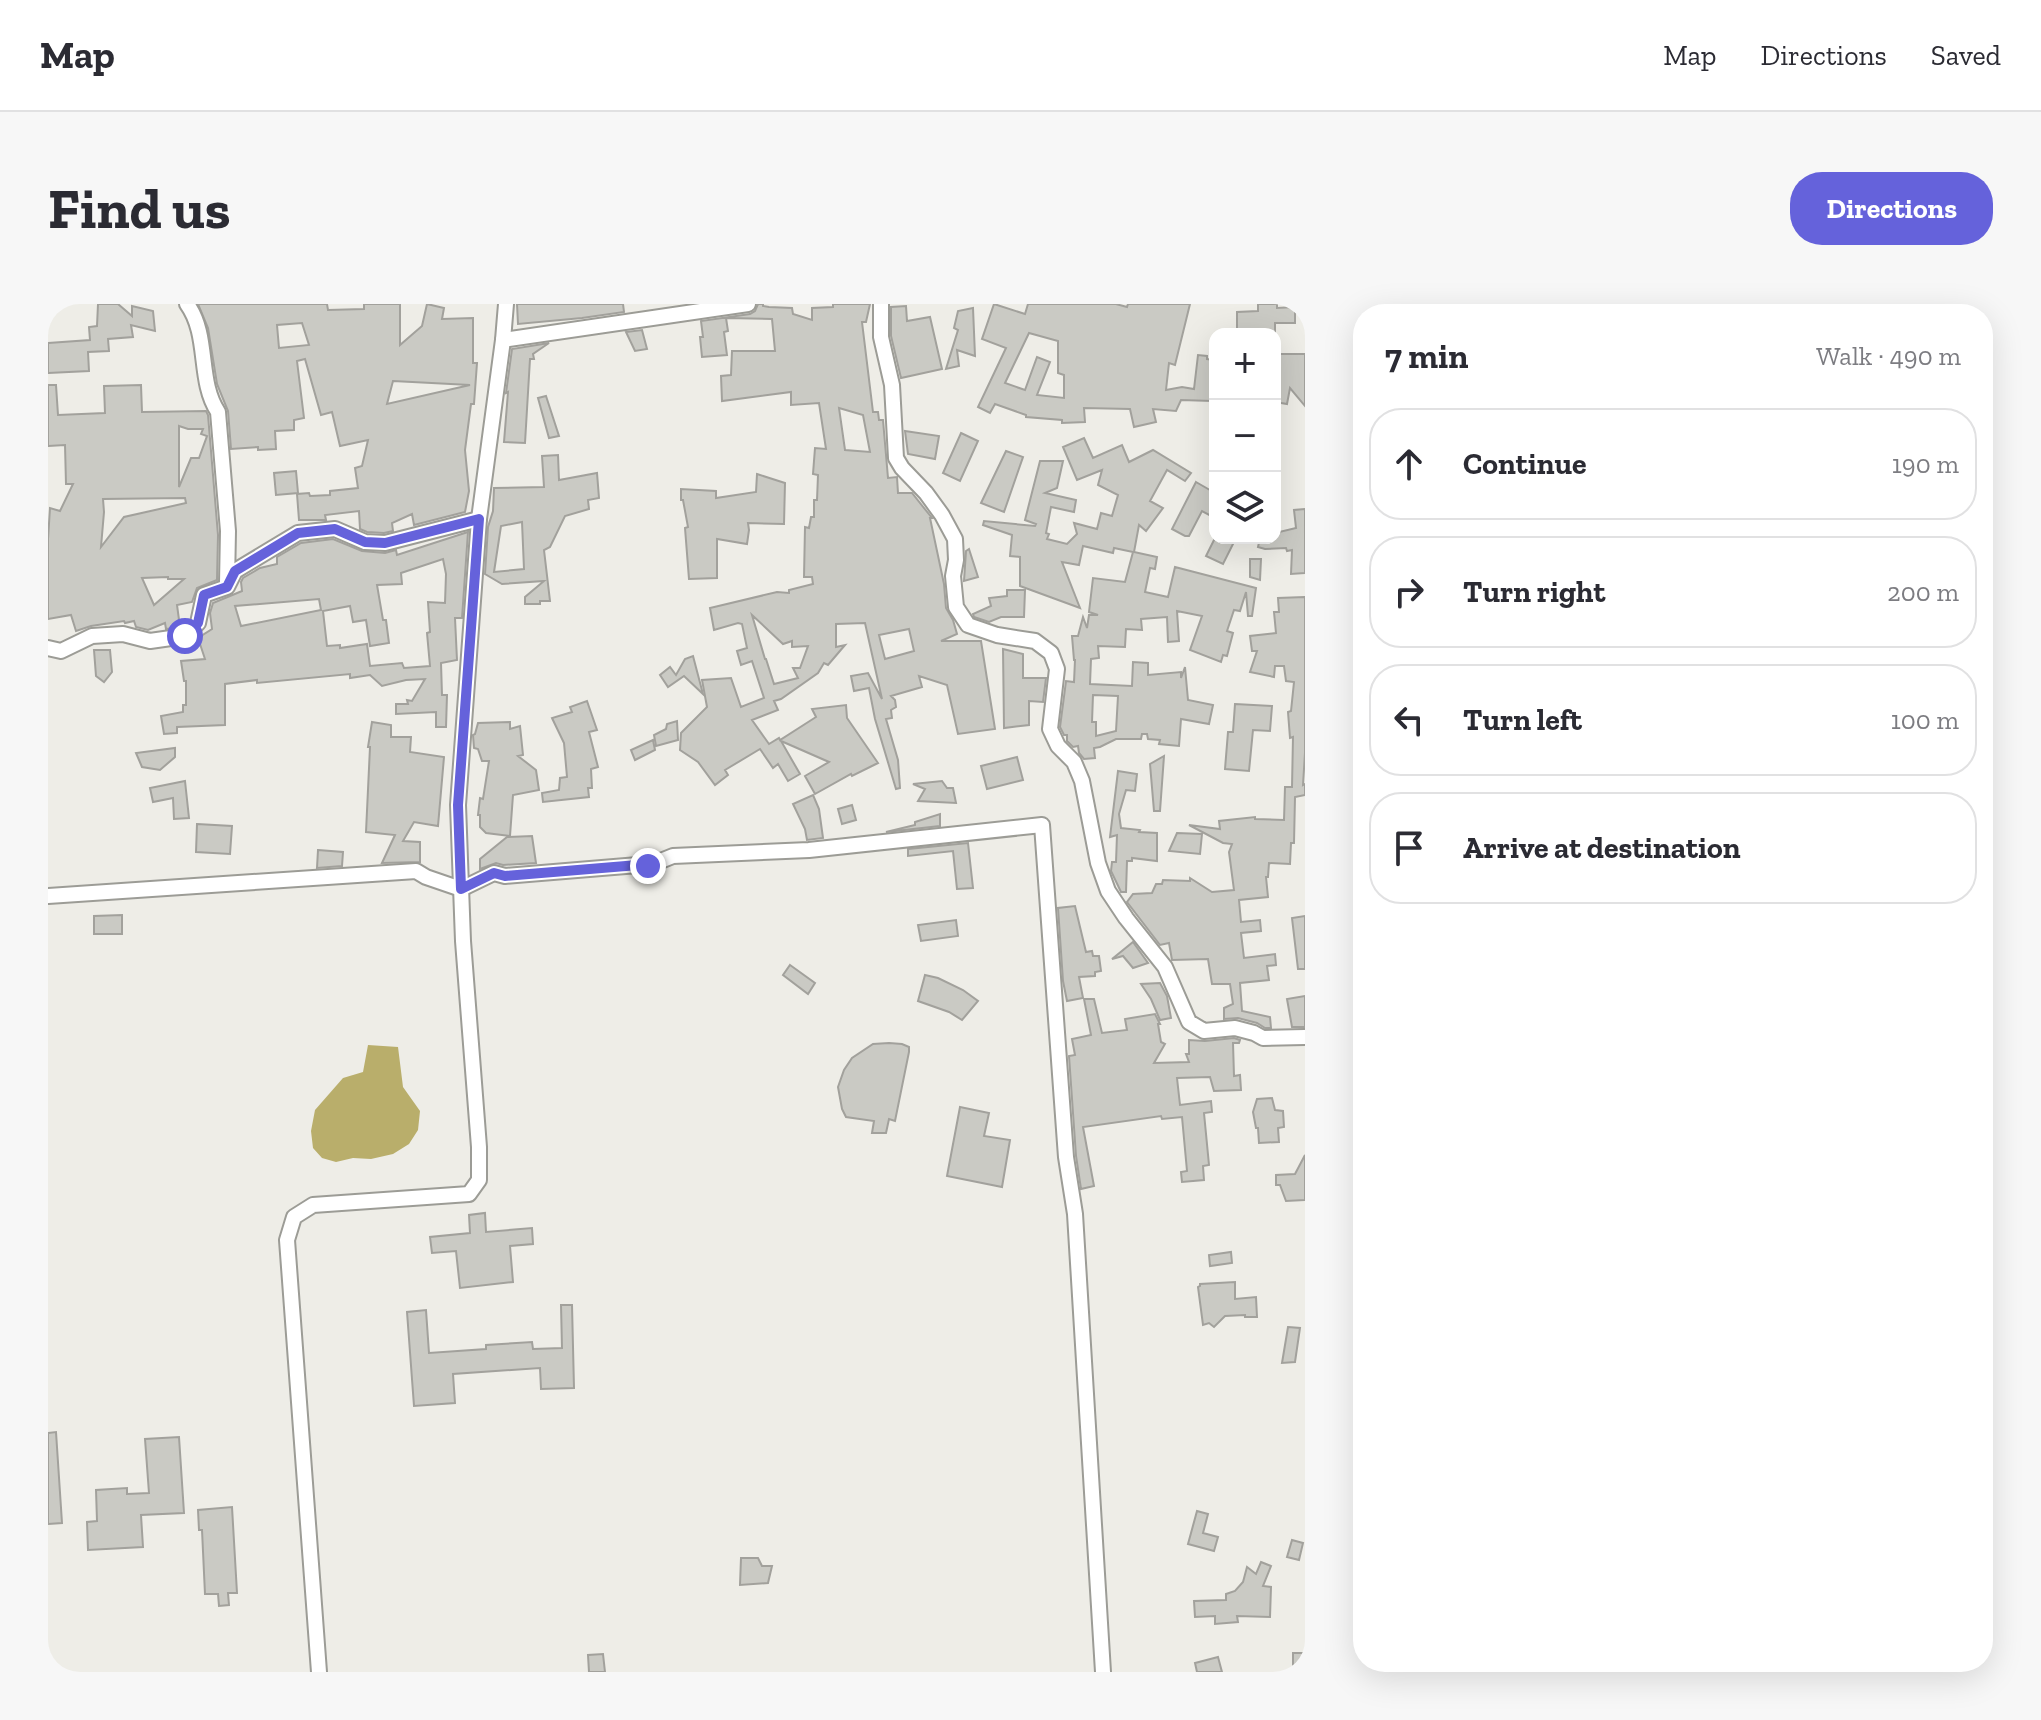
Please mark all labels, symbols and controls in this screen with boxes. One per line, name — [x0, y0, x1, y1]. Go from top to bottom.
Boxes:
text: Map — [40, 32, 115, 78]
text: Map — [1663, 39, 1716, 72]
text: Directions — [1760, 39, 1887, 72]
text: Saved — [1931, 39, 2001, 72]
button: Directions — [1790, 172, 1993, 245]
text: Find us — [48, 175, 231, 242]
map controls — [1209, 328, 1281, 544]
button: + — [1209, 328, 1281, 400]
text: 7 min — [1385, 336, 1468, 377]
text: Walk · 490 m — [1816, 340, 1961, 372]
button: − — [1209, 400, 1281, 472]
icon: ahead — [1387, 442, 1431, 486]
text: Continue — [1463, 446, 1587, 482]
text: 190 m — [1892, 448, 1959, 480]
button: layers — [1209, 472, 1281, 544]
icon: right — [1387, 570, 1431, 614]
text: Turn right — [1463, 574, 1605, 610]
text: 200 m — [1887, 576, 1959, 608]
route start — [167, 618, 203, 654]
icon: left — [1387, 698, 1431, 742]
text: Turn left — [1463, 702, 1582, 738]
text: 100 m — [1891, 704, 1959, 736]
icon: arrive — [1387, 826, 1431, 870]
text: Arrive at destination — [1463, 830, 1740, 866]
route end — [630, 848, 666, 884]

